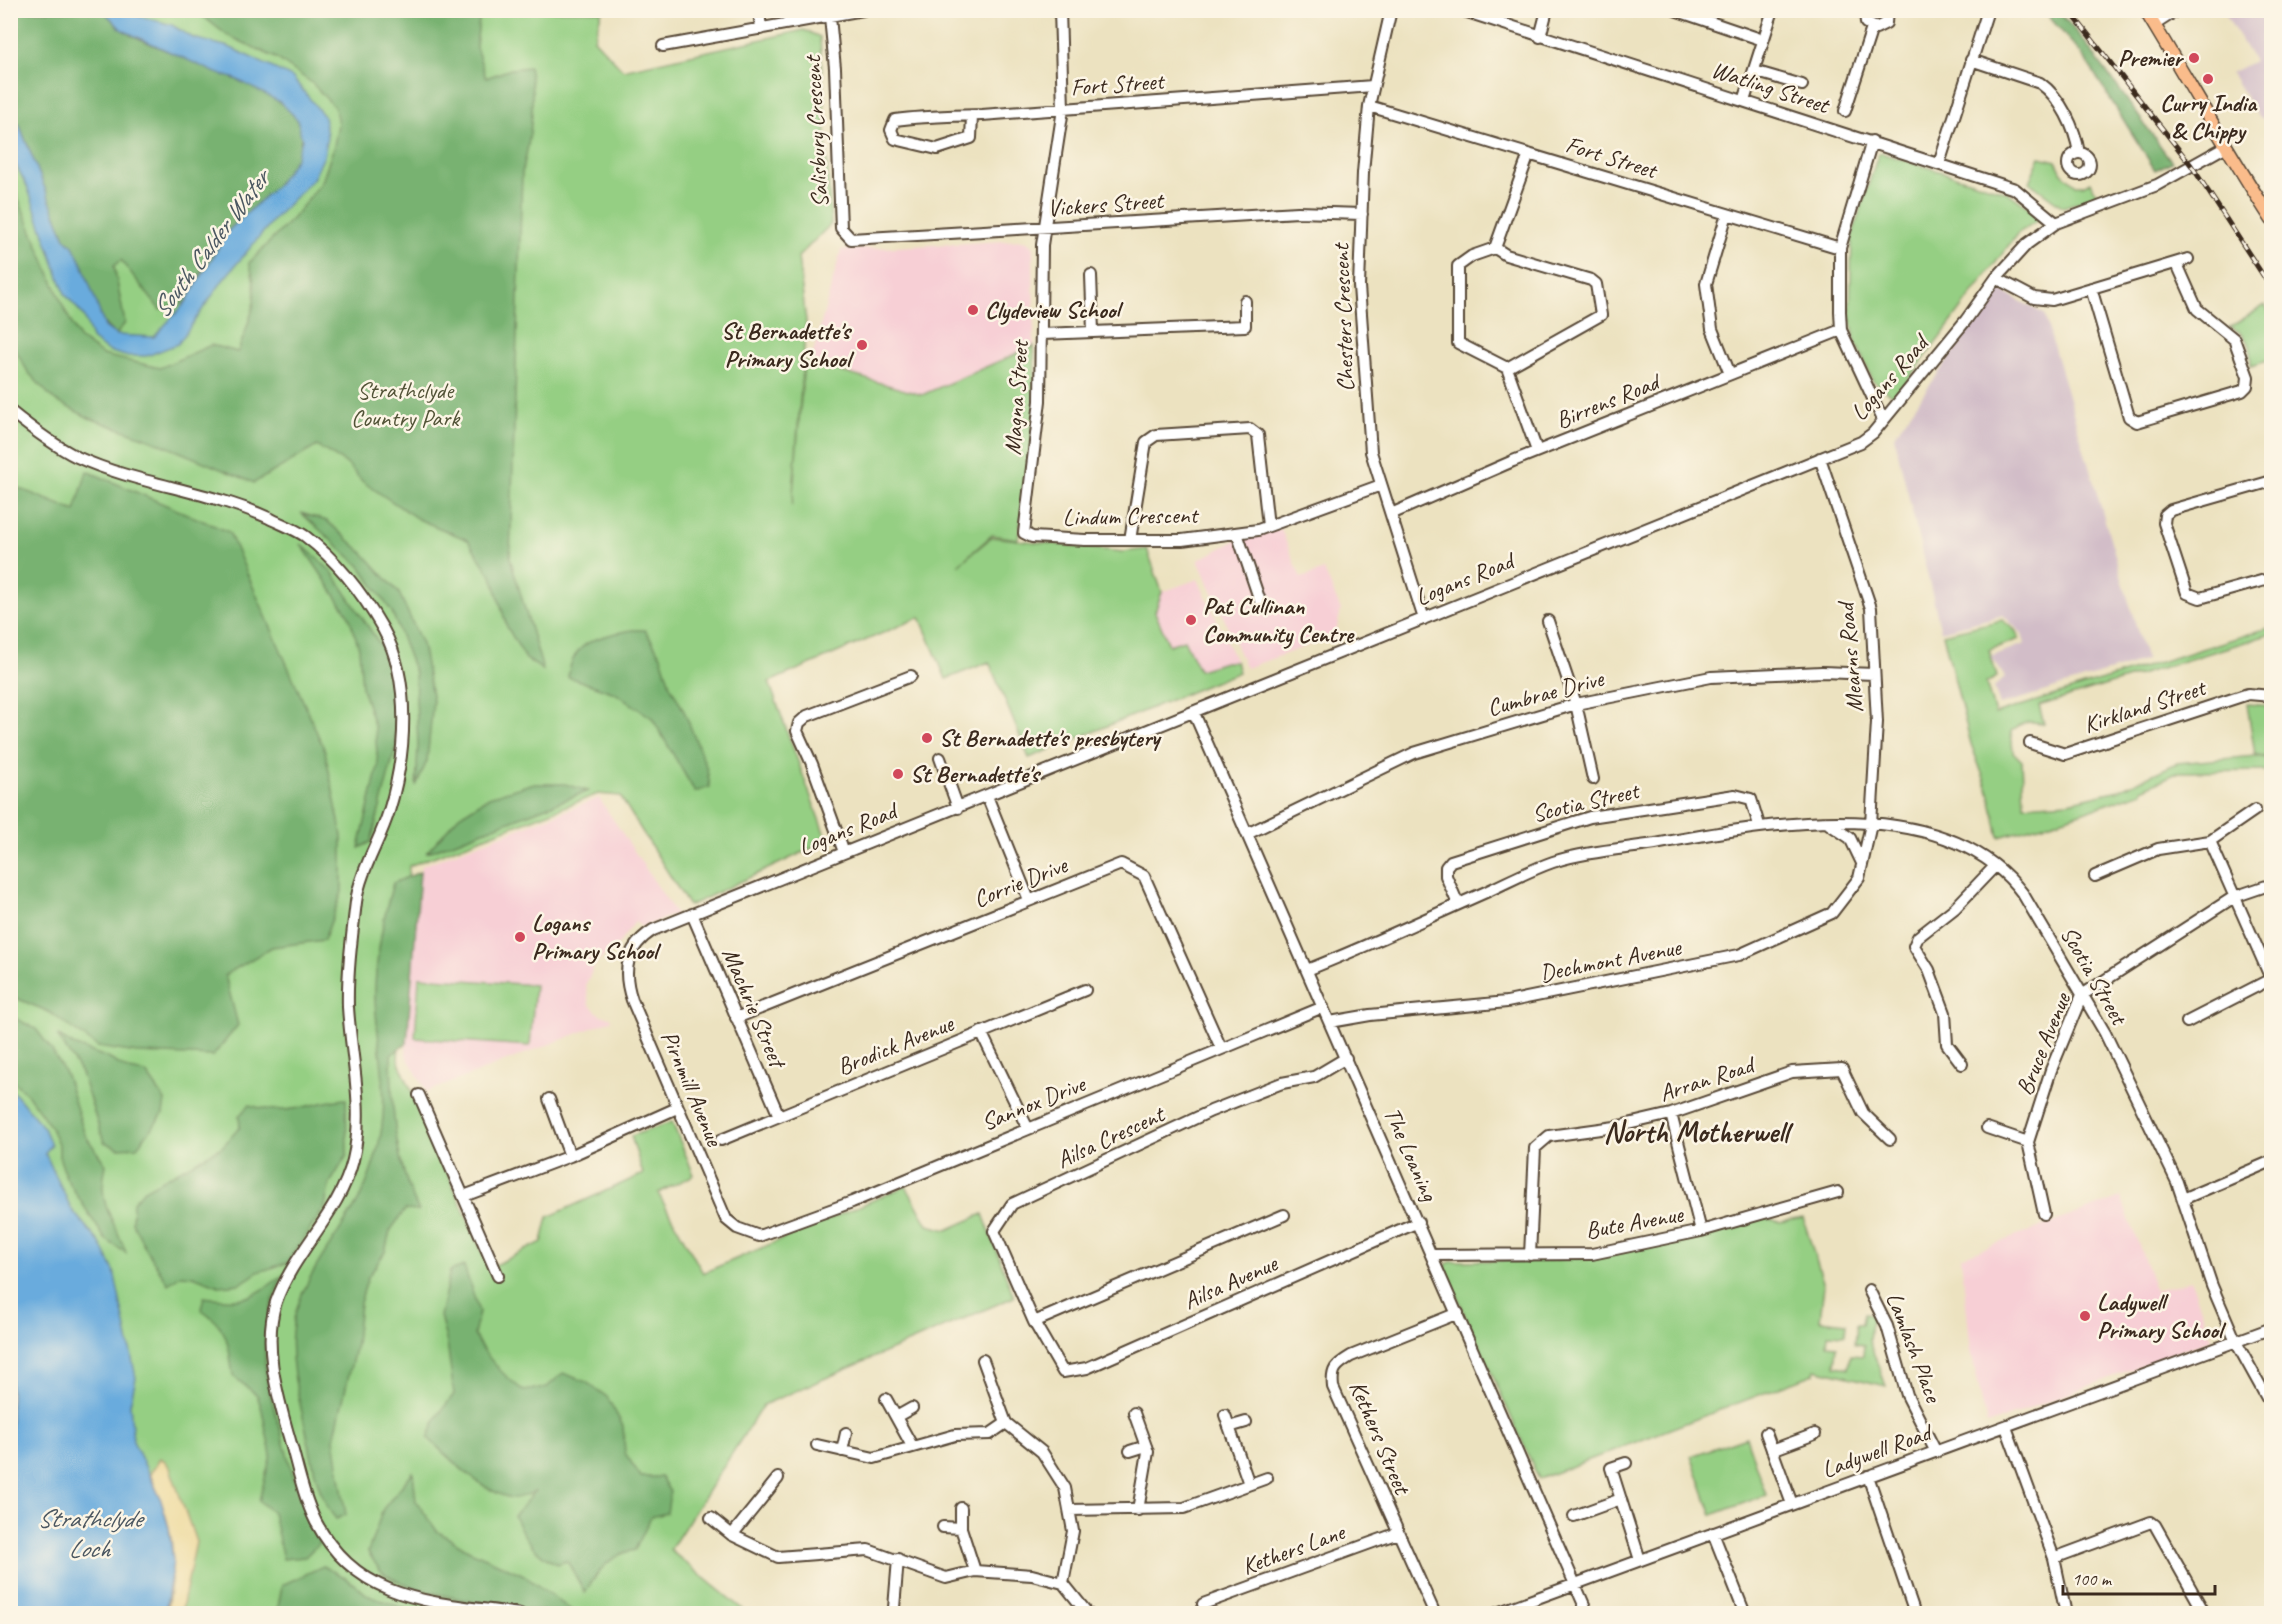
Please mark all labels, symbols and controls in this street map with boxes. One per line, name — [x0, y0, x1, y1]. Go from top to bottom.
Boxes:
place label: Premier — [2118, 43, 2184, 73]
marker: Premier — [2187, 51, 2201, 65]
street label: Salisbury Crescent — [797, 54, 835, 208]
street label: Watling Street — [1708, 54, 1834, 121]
street label: Fort Street — [1070, 66, 1167, 102]
marker: Curry India & Chippy — [2201, 72, 2215, 86]
place label: Curry India & Chippy — [2160, 88, 2258, 146]
street label: Fort Street — [1562, 129, 1662, 186]
water label: South Calder Water — [144, 161, 279, 324]
street label: Vickers Street — [1046, 185, 1166, 223]
street label: Chesters Crescent — [1325, 242, 1361, 392]
place label: Clydeview School — [985, 295, 1124, 325]
marker: Clydeview School — [966, 303, 980, 317]
place label: St Bernadette's Primary School — [721, 316, 855, 374]
street label: Logans Road — [1844, 327, 1936, 427]
marker: St Bernadette's Primary School — [855, 338, 869, 352]
street label: Magna Street — [997, 338, 1035, 456]
street label: Birrens Road — [1551, 366, 1666, 435]
park label: Strathclyde Country Park — [351, 375, 461, 433]
street label: Lindum Crescent — [1062, 500, 1200, 532]
street label: Logans Road — [1411, 545, 1521, 612]
place label: Pat Cullinan Community Centre — [1203, 591, 1355, 649]
street label: Mearns Road — [1830, 599, 1870, 714]
marker: Pat Cullinan Community Centre — [1184, 613, 1198, 627]
street label: Cumbrae Drive — [1484, 663, 1608, 723]
street label: Kirkland Street — [2080, 672, 2210, 740]
place label: St Bernadette's presbytery — [939, 723, 1162, 753]
marker: St Bernadette's presbytery — [920, 731, 934, 745]
place label: St Bernadette's — [910, 759, 1042, 789]
marker: St Bernadette's — [891, 767, 905, 781]
street label: Scotia Street — [1529, 775, 1643, 829]
street label: Logans Road — [794, 795, 904, 862]
street label: Corrie Drive — [969, 849, 1073, 914]
place label: Logans Primary School — [532, 908, 662, 966]
street label: Scotia Street — [2054, 921, 2135, 1031]
marker: Logans Primary School — [513, 930, 527, 944]
street label: Dechmont Avenue — [1537, 931, 1685, 988]
street label: Machrie Street — [716, 943, 794, 1074]
street label: Bruce Avenue — [2009, 987, 2078, 1099]
street label: Brodick Avenue — [833, 1007, 959, 1082]
street label: Pirnmill Avenue — [654, 1026, 731, 1152]
street label: Arran Road — [1655, 1049, 1760, 1108]
street label: Sannox Drive — [977, 1068, 1091, 1137]
street label: Ailsa Crescent — [1051, 1098, 1170, 1175]
street label: The Loaning — [1377, 1103, 1446, 1207]
district label: North Motherwell — [1604, 1113, 1794, 1151]
street label: Bute Avenue — [1583, 1198, 1687, 1245]
street label: Ailsa Avenue — [1179, 1247, 1283, 1316]
place label: Ladywell Primary School — [2097, 1287, 2227, 1345]
street label: Lamlash Place — [1879, 1288, 1949, 1408]
marker: Ladywell Primary School — [2078, 1309, 2092, 1323]
street label: Kethers Street — [1343, 1376, 1418, 1500]
street label: Ladywell Road — [1818, 1416, 1938, 1485]
water label: Strathclyde Loch — [37, 1502, 146, 1565]
street label: Kethers Lane — [1238, 1516, 1350, 1581]
scale bar — [2063, 1558, 2214, 1596]
text: 100 m — [2072, 1568, 2113, 1590]

